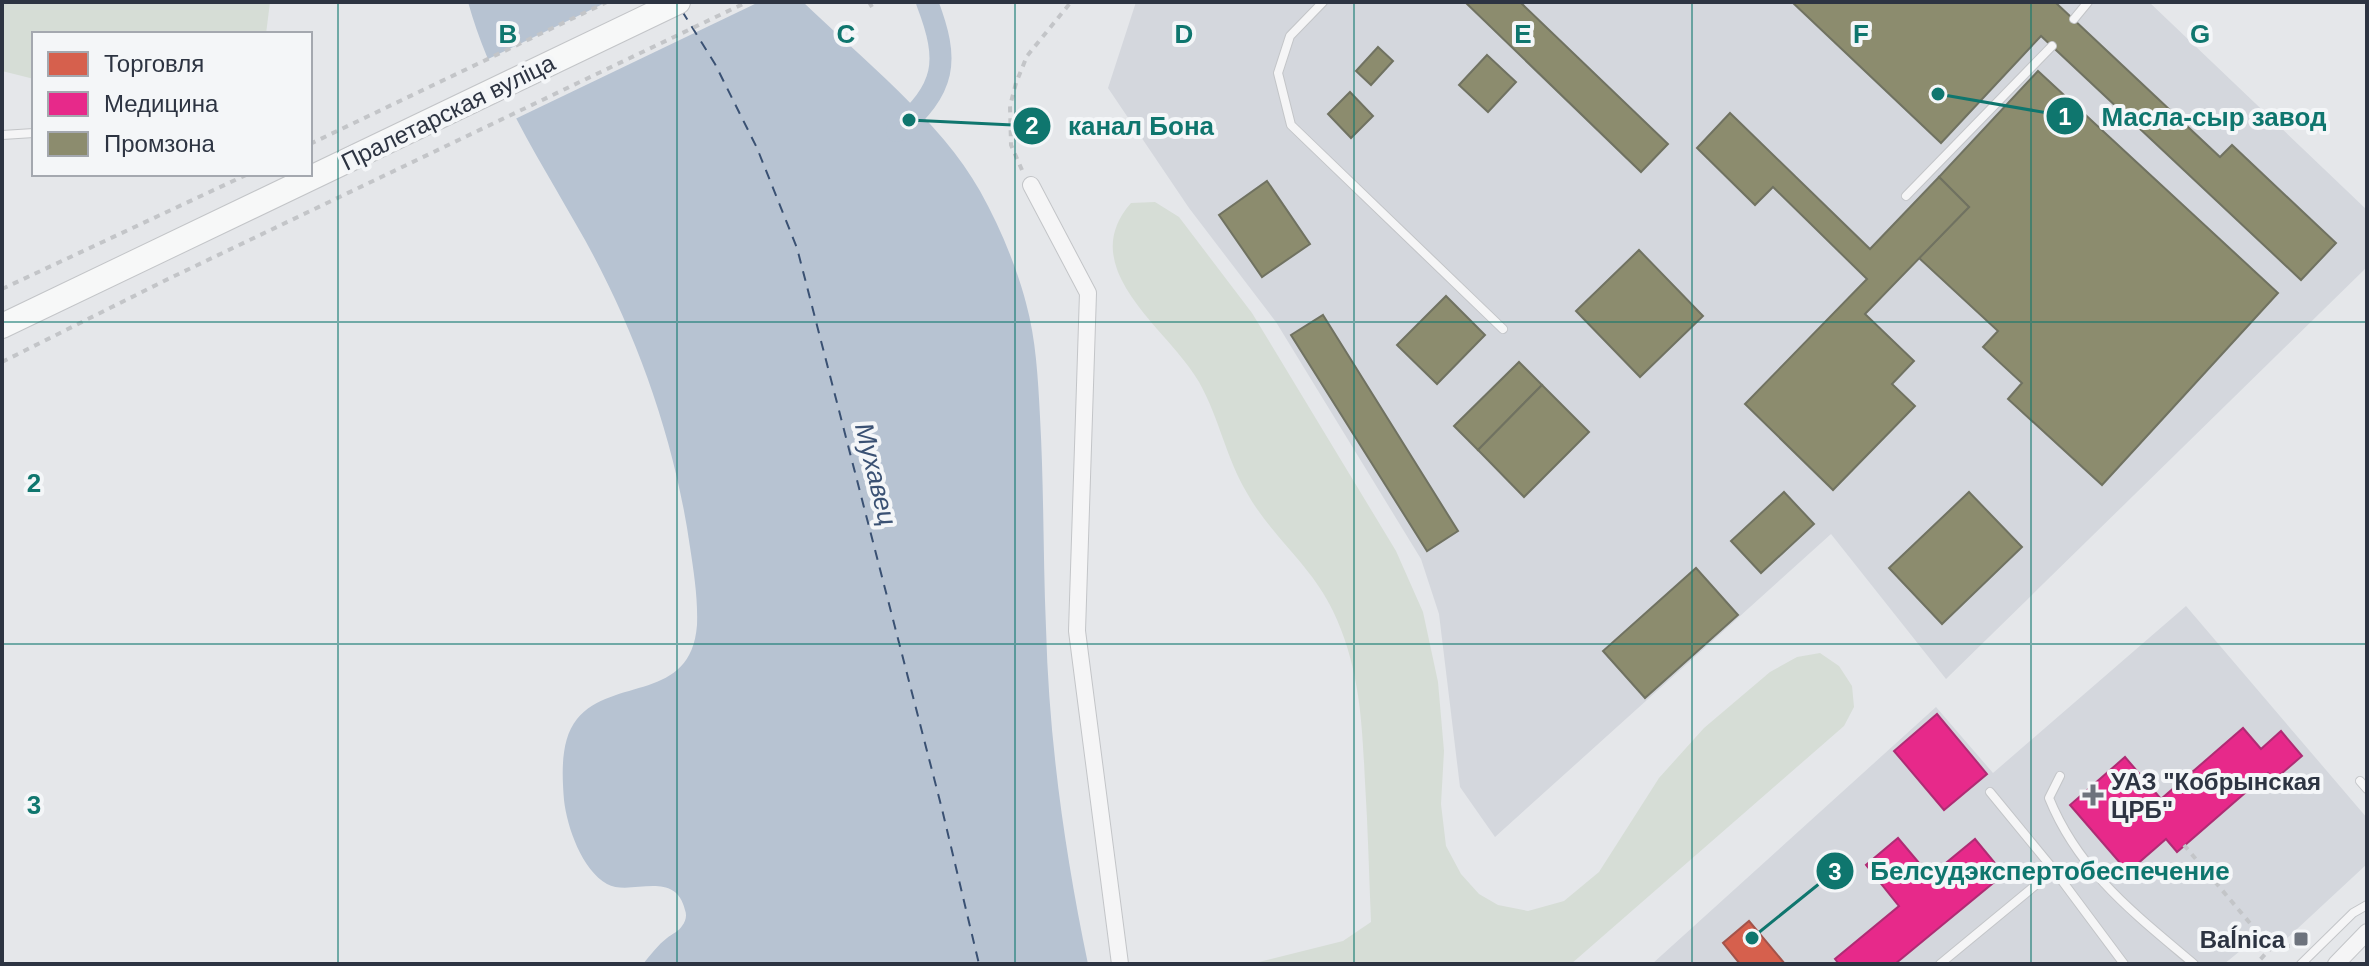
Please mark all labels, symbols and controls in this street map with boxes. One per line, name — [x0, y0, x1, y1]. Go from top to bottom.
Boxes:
text: B — [499, 19, 517, 49]
text: C — [837, 19, 856, 49]
text: D — [1175, 19, 1193, 49]
text: E — [1514, 19, 1532, 49]
text: F — [1853, 19, 1869, 49]
text: G — [2190, 19, 2210, 49]
legend — [32, 32, 312, 176]
street label: Пралетарская вуліца — [337, 48, 560, 175]
text: Торговля — [104, 50, 204, 77]
text: Медицина — [104, 90, 219, 117]
callout: Масла-сыр завод — [2045, 91, 2342, 141]
callout: канал Бона — [1012, 101, 1230, 151]
text: Масла-сыр завод — [2101, 102, 2327, 132]
text: 1 — [2058, 103, 2072, 130]
text: канал Бона — [1068, 111, 1215, 141]
text: 2 — [1025, 112, 1039, 139]
text: Промзона — [104, 130, 216, 157]
water label: Мухавец — [849, 420, 903, 528]
text: 2 — [27, 468, 41, 498]
place label: УАЗ "Кобрынская ЦРБ" — [2111, 768, 2321, 823]
marker: УАЗ "Кобрынская ЦРБ" — [2082, 784, 2104, 806]
text: 3 — [27, 790, 41, 820]
callout: Белсудэкспертобеспечение — [1815, 846, 2246, 896]
text: Белсудэкспертобеспечение — [1870, 856, 2230, 886]
text: 3 — [1828, 858, 1842, 885]
place label: Baĺnica — [2200, 925, 2286, 953]
marker: Baĺnica — [2292, 930, 2310, 948]

